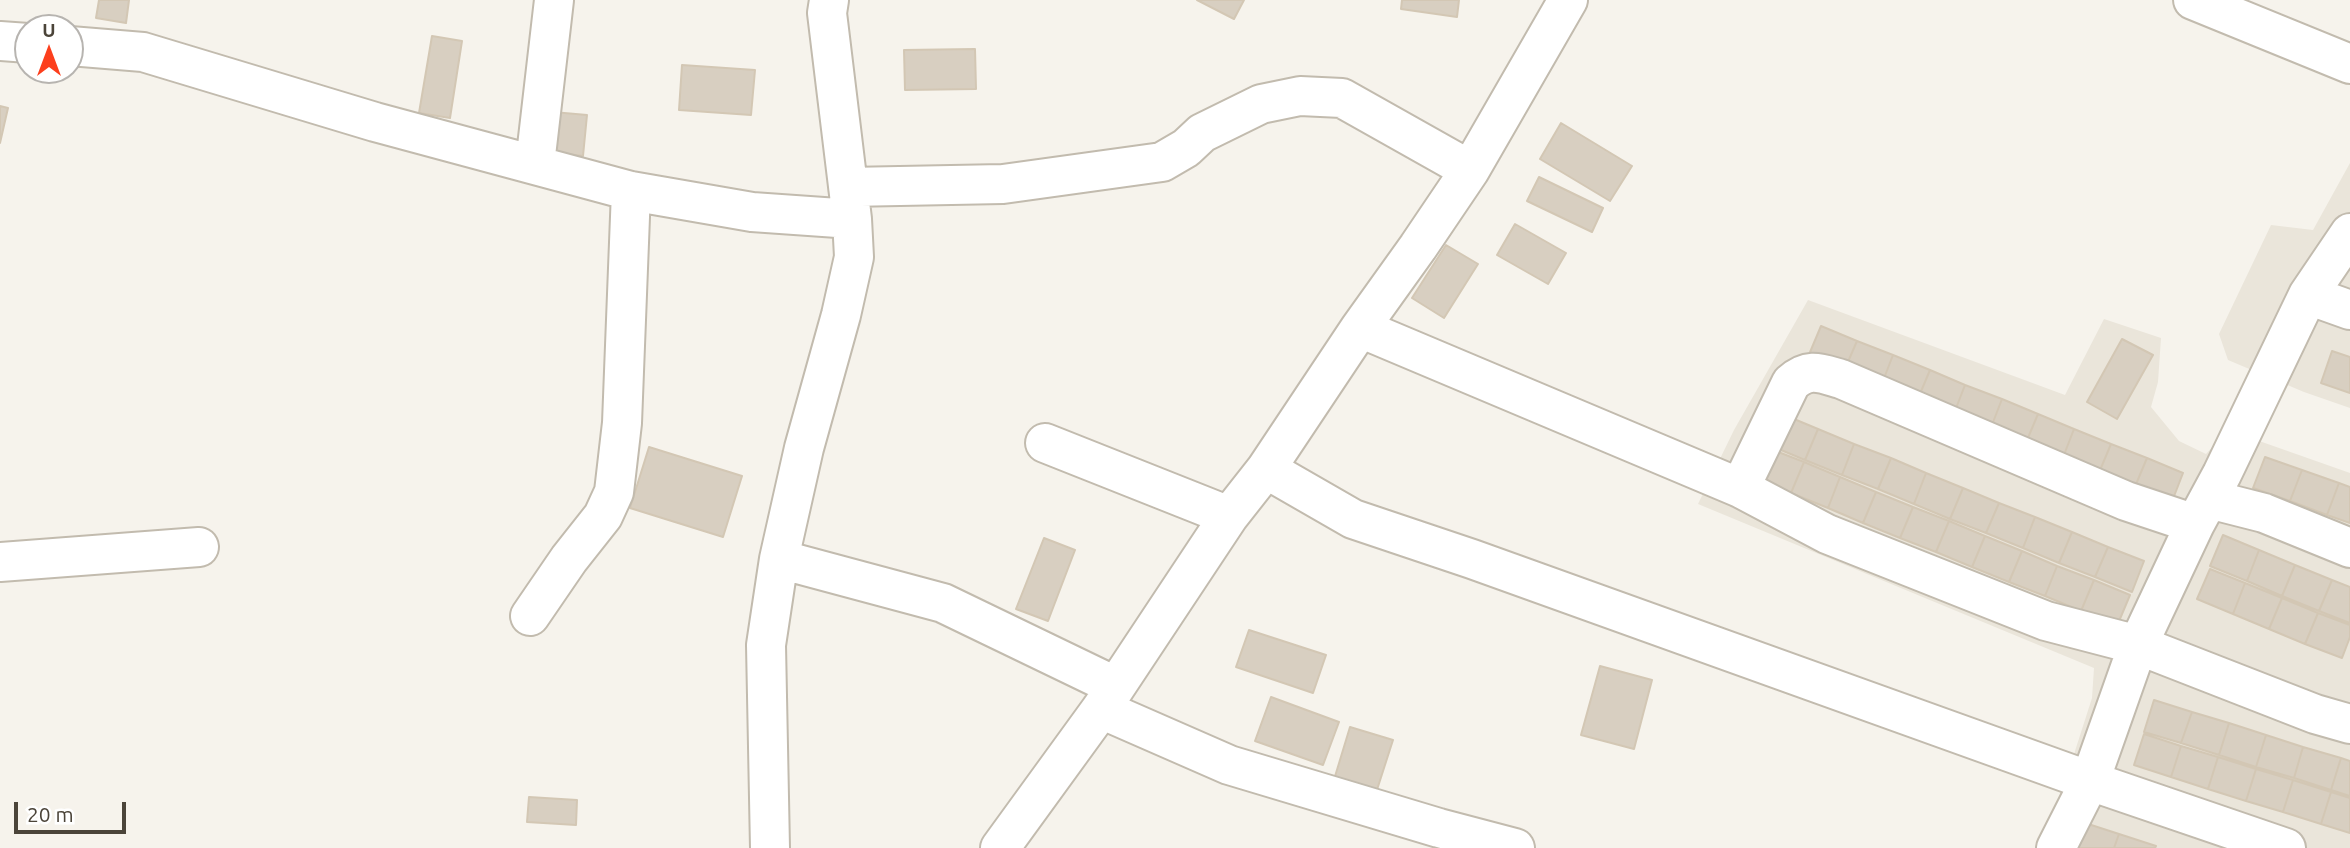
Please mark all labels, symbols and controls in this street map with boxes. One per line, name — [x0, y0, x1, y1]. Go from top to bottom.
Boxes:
north arrow — [14, 14, 84, 84]
text: U — [42, 19, 56, 41]
scale bar — [18, 788, 130, 832]
text: 20 m — [27, 802, 74, 826]

